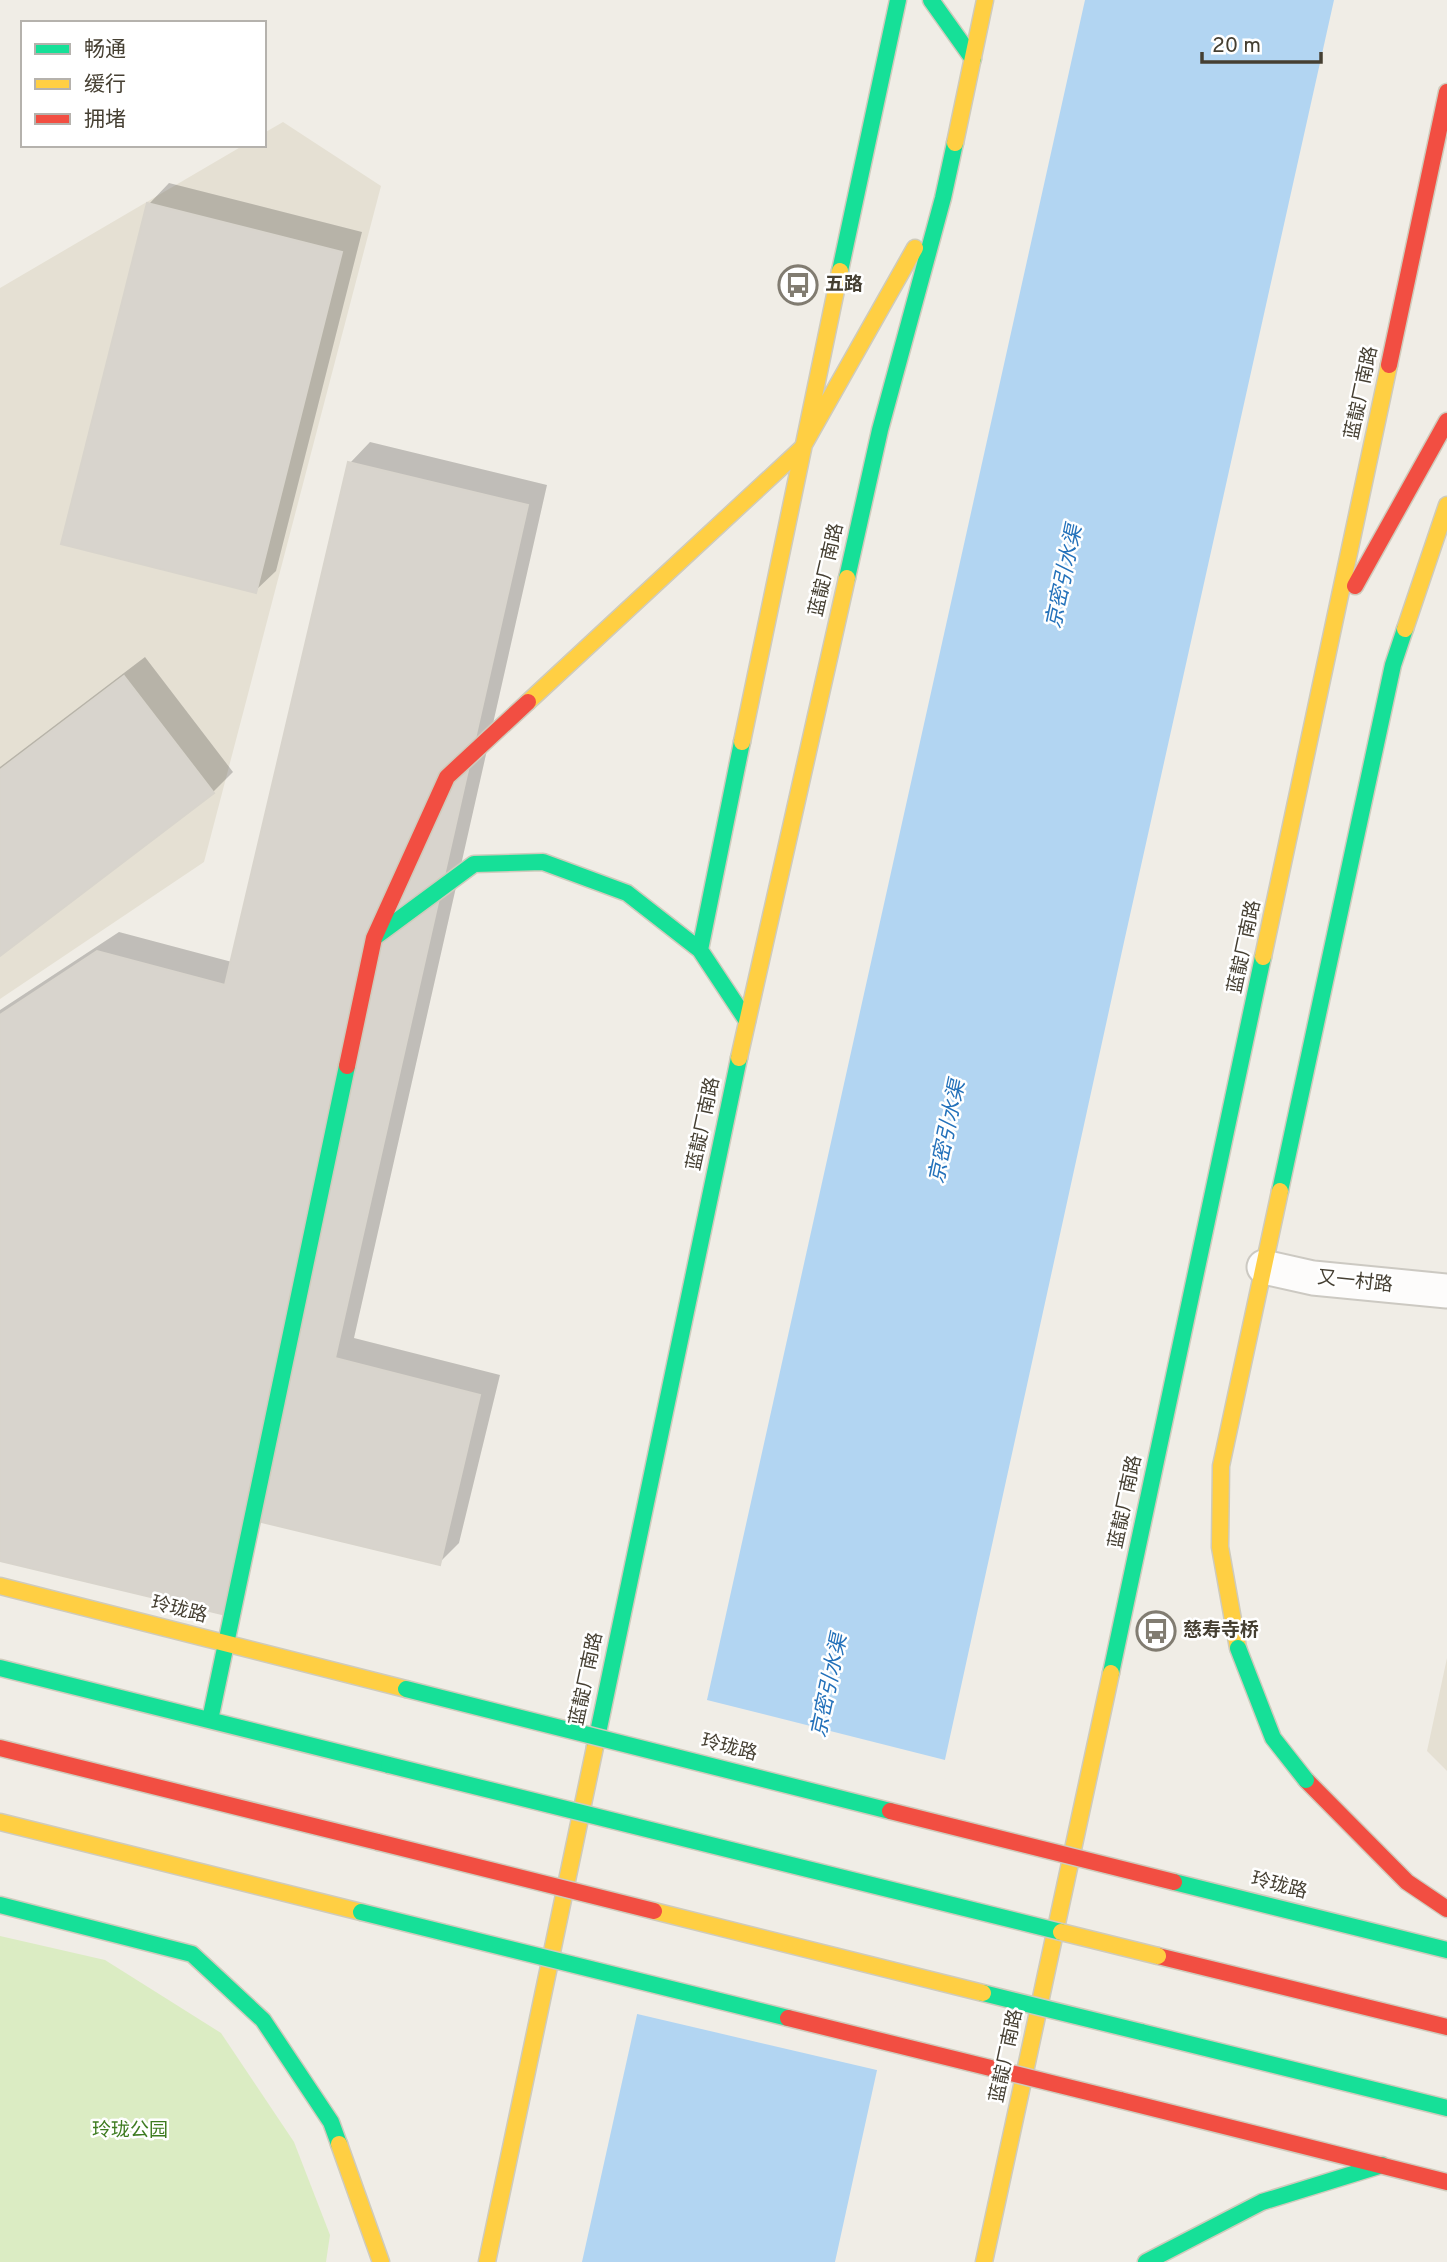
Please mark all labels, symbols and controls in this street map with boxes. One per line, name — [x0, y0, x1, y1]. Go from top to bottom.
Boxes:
legend — [21, 21, 266, 147]
scale bar — [1202, 21, 1321, 65]
text: 20 m — [1212, 33, 1261, 60]
text: 畅通 — [84, 37, 126, 64]
text: 缓行 — [84, 72, 126, 99]
text: 拥堵 — [84, 107, 126, 134]
bus stop icon: 五路 — [777, 264, 819, 306]
place label: 五路 — [825, 273, 863, 297]
street label: 蓝靛厂南路 — [1340, 344, 1384, 442]
water label: 京密引水渠 — [1041, 520, 1090, 631]
street label: 蓝靛厂南路 — [805, 521, 849, 619]
street label: 蓝靛厂南路 — [1223, 898, 1267, 996]
street label: 蓝靛厂南路 — [682, 1075, 726, 1173]
water label: 京密引水渠 — [924, 1075, 973, 1186]
street label: 又一村路 — [1316, 1266, 1394, 1298]
street label: 蓝靛厂南路 — [1104, 1453, 1148, 1551]
street label: 玲珑路 — [148, 1591, 210, 1629]
bus stop icon: 慈寿寺桥 — [1135, 1610, 1177, 1652]
place label: 慈寿寺桥 — [1183, 1619, 1259, 1643]
water label: 京密引水渠 — [806, 1629, 855, 1740]
street label: 蓝靛厂南路 — [565, 1630, 609, 1728]
street label: 玲珑路 — [698, 1729, 760, 1767]
street label: 玲珑路 — [1248, 1867, 1310, 1905]
street label: 蓝靛厂南路 — [985, 2007, 1029, 2105]
park label: 玲珑公园 — [92, 2119, 168, 2143]

